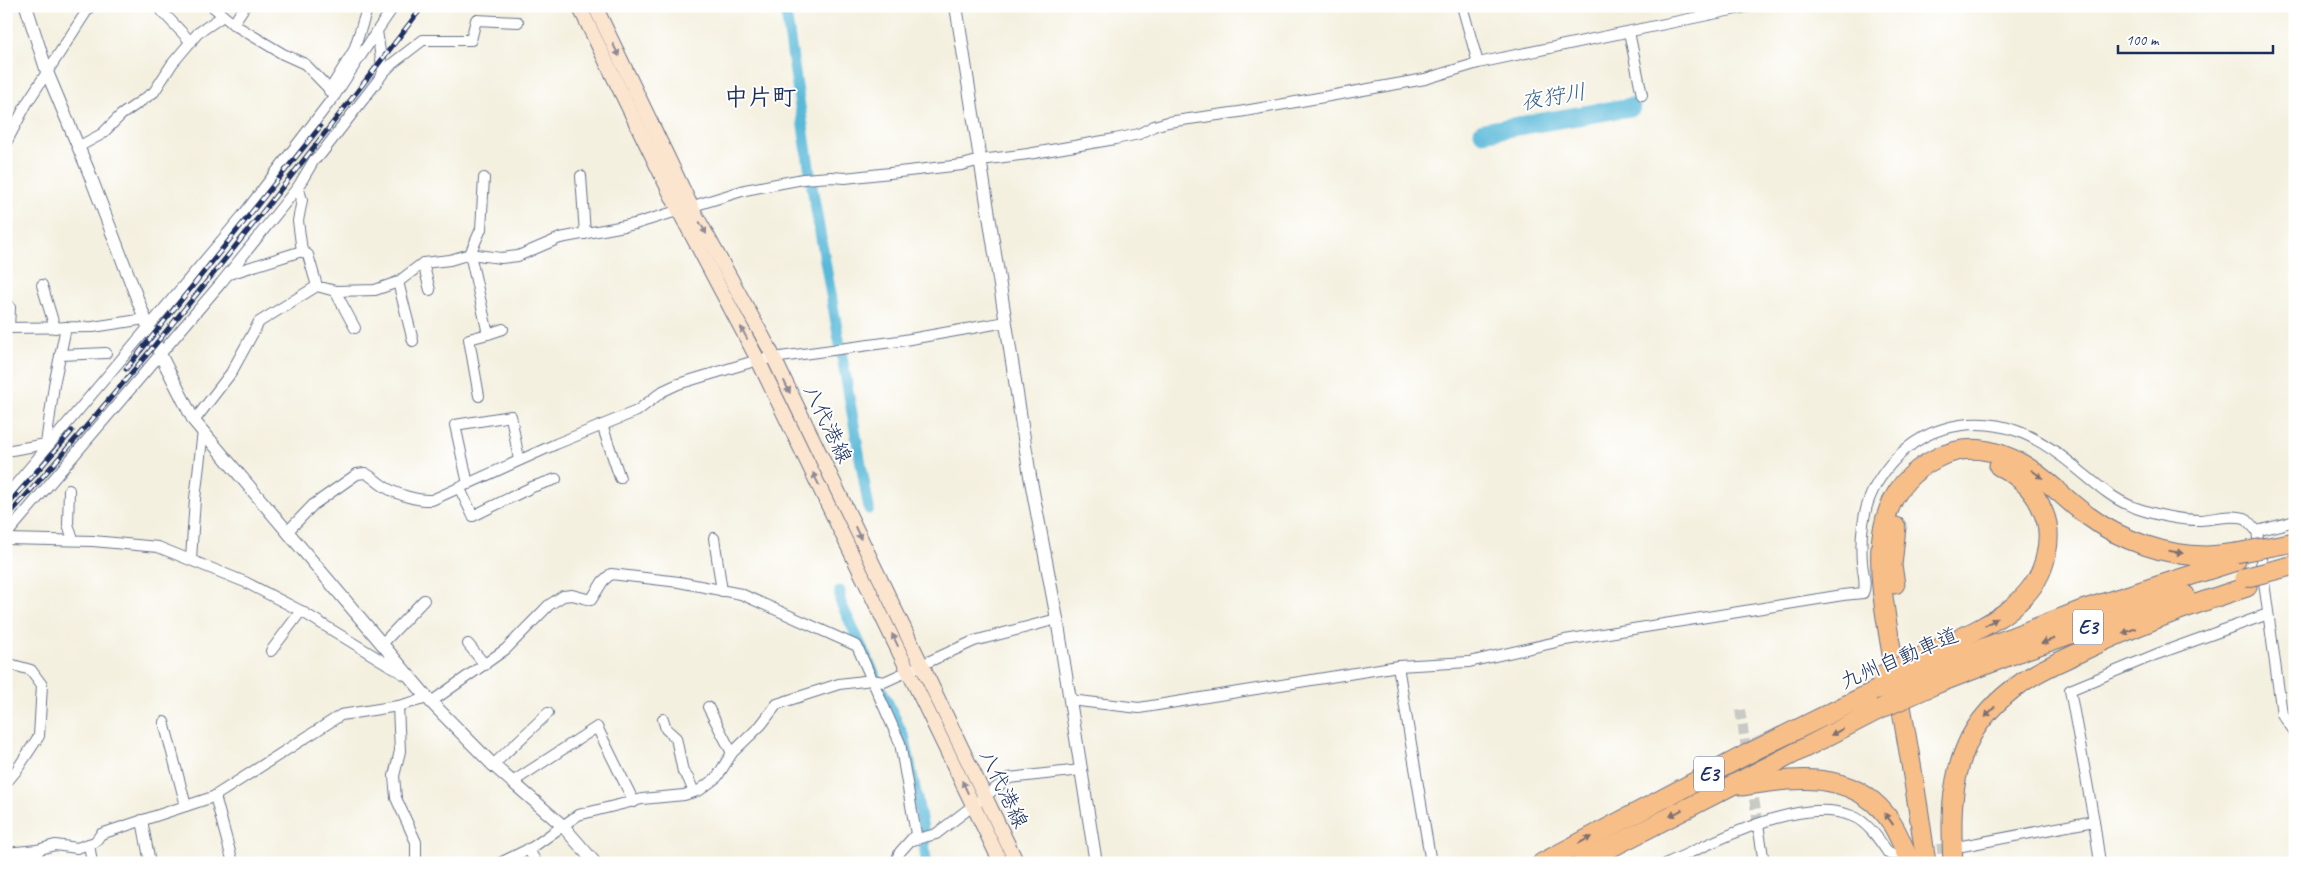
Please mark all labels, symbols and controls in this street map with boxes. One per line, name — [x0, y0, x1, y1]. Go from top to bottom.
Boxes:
scale bar — [2118, 22, 2274, 54]
text: 100 m — [2126, 31, 2160, 50]
one-way arrow — [613, 43, 621, 57]
water label: 夜狩川 — [1518, 77, 1588, 117]
district label: 中片町 — [724, 82, 796, 112]
one-way arrow — [699, 221, 707, 235]
one-way arrow — [740, 326, 748, 340]
one-way arrow — [784, 380, 792, 394]
street label: 八代港線 — [798, 381, 858, 467]
one-way arrow — [2030, 469, 2044, 479]
one-way arrow — [812, 471, 820, 486]
one-way arrow — [854, 526, 862, 540]
one-way arrow — [2168, 548, 2184, 556]
road number: E3 — [2073, 610, 2103, 644]
one-way arrow — [1984, 617, 1998, 627]
street label: 九州自動車道 — [1836, 621, 1962, 695]
one-way arrow — [2122, 627, 2136, 635]
one-way arrow — [891, 633, 899, 648]
one-way arrow — [2040, 638, 2055, 646]
one-way arrow — [1984, 705, 1995, 718]
one-way arrow — [1830, 727, 1843, 736]
street label: 八代港線 — [974, 746, 1034, 832]
road number: E3 — [1694, 756, 1724, 792]
one-way arrow — [960, 780, 968, 794]
one-way arrow — [1669, 809, 1683, 817]
one-way arrow — [1884, 812, 1894, 826]
one-way arrow — [1577, 836, 1592, 844]

